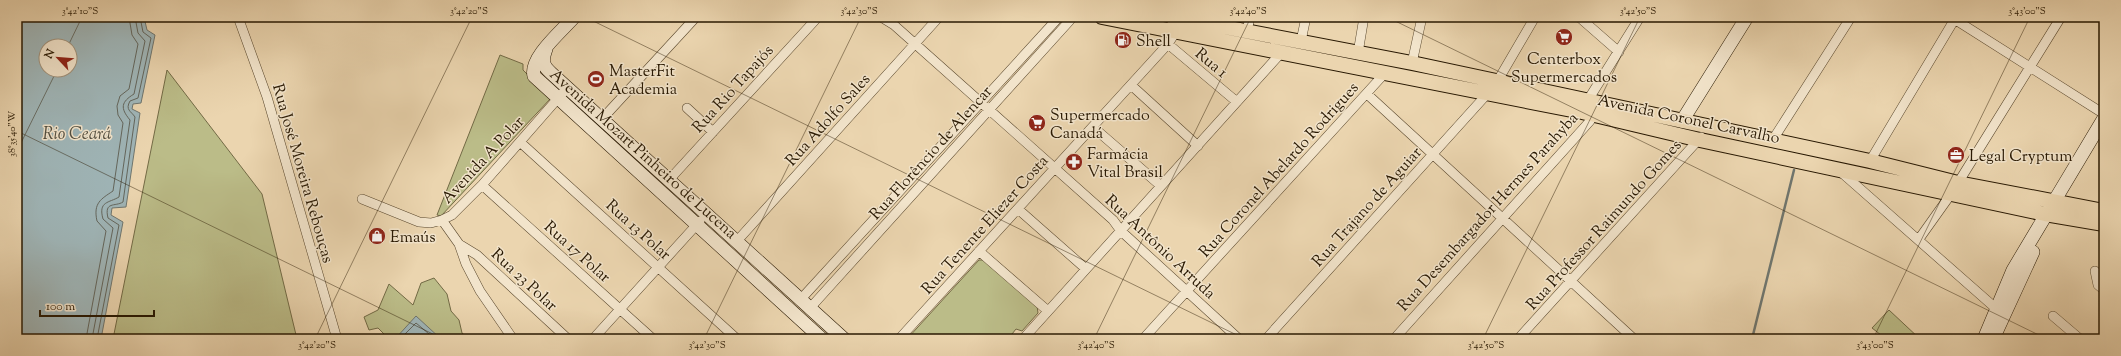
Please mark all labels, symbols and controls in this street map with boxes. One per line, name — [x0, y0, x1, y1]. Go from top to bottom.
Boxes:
text: 3°42'10"S — [62, 4, 98, 19]
text: 3°42'20"S — [450, 4, 488, 19]
text: 3°42'30"S — [840, 4, 878, 19]
text: 3°42'40"S — [1229, 4, 1267, 19]
text: 3°42'50"S — [1620, 4, 1656, 19]
text: 3°43'00"S — [2008, 4, 2046, 19]
supermarket icon: Centerbox Supermercados — [1554, 27, 1574, 47]
fuel station icon: Shell — [1113, 30, 1133, 50]
place label: Shell — [1136, 31, 1172, 54]
north arrow — [38, 38, 78, 78]
street label: Rua Rio Tapajós — [688, 40, 780, 139]
street label: Rua 1 — [1189, 43, 1232, 85]
text: N — [40, 46, 59, 62]
place label: Centerbox Supermercados — [1511, 49, 1617, 90]
place label: MasterFit Academia — [609, 61, 678, 102]
street label: Avenida Mozart Pinheiro de Lucena — [544, 64, 741, 246]
sports icon: MasterFit Academia — [586, 69, 606, 89]
street label: Rua Adolfo Sales — [781, 69, 877, 172]
street label: Rua Coronel Abelardo Rodrigues — [1195, 78, 1365, 263]
street label: Rua José Moreira Rebouças — [265, 81, 338, 266]
street label: Rua Florêncio de Alencar — [865, 81, 999, 226]
street label: Avenida Coronel Carvalho — [1595, 90, 1782, 151]
place label: Supermercado Canadá — [1050, 105, 1150, 146]
street label: Rua Desembargador Hermes Parahyba — [1393, 108, 1585, 317]
text: 38°35'40"W — [5, 111, 20, 157]
street label: Avenida A Polar — [437, 112, 531, 210]
supermarket icon: Supermercado Canadá — [1027, 113, 1047, 133]
water label: Rio Ceará — [43, 123, 111, 147]
street label: Rua Professor Raimundo Gomes — [1522, 135, 1688, 316]
street label: Rua Trajano de Aguiar — [1308, 143, 1428, 273]
place label: Farmácia Vital Brasil — [1087, 144, 1163, 185]
office icon: Legal Cryptum — [1946, 145, 1966, 165]
place label: Legal Cryptum — [1969, 146, 2073, 169]
street label: Rua Tenente Eliezer Costa — [917, 151, 1055, 300]
pharmacy icon: Farmácia Vital Brasil — [1064, 152, 1084, 172]
street label: Rua Antônio Arruda — [1099, 190, 1220, 306]
street label: Rua 13 Polar — [600, 195, 675, 266]
street label: Rua 17 Polar — [538, 217, 615, 289]
shop icon: Emaús — [367, 226, 387, 246]
place label: Emaús — [390, 227, 436, 250]
street label: Rua 23 Polar — [485, 244, 561, 318]
scale bar — [40, 292, 154, 318]
text: 100 m — [46, 298, 75, 316]
text: 3°42'20"S — [298, 338, 336, 353]
text: 3°42'30"S — [688, 338, 726, 353]
text: 3°42'40"S — [1077, 338, 1115, 353]
text: 3°42'50"S — [1468, 338, 1504, 353]
text: 3°43'00"S — [1856, 338, 1894, 353]

